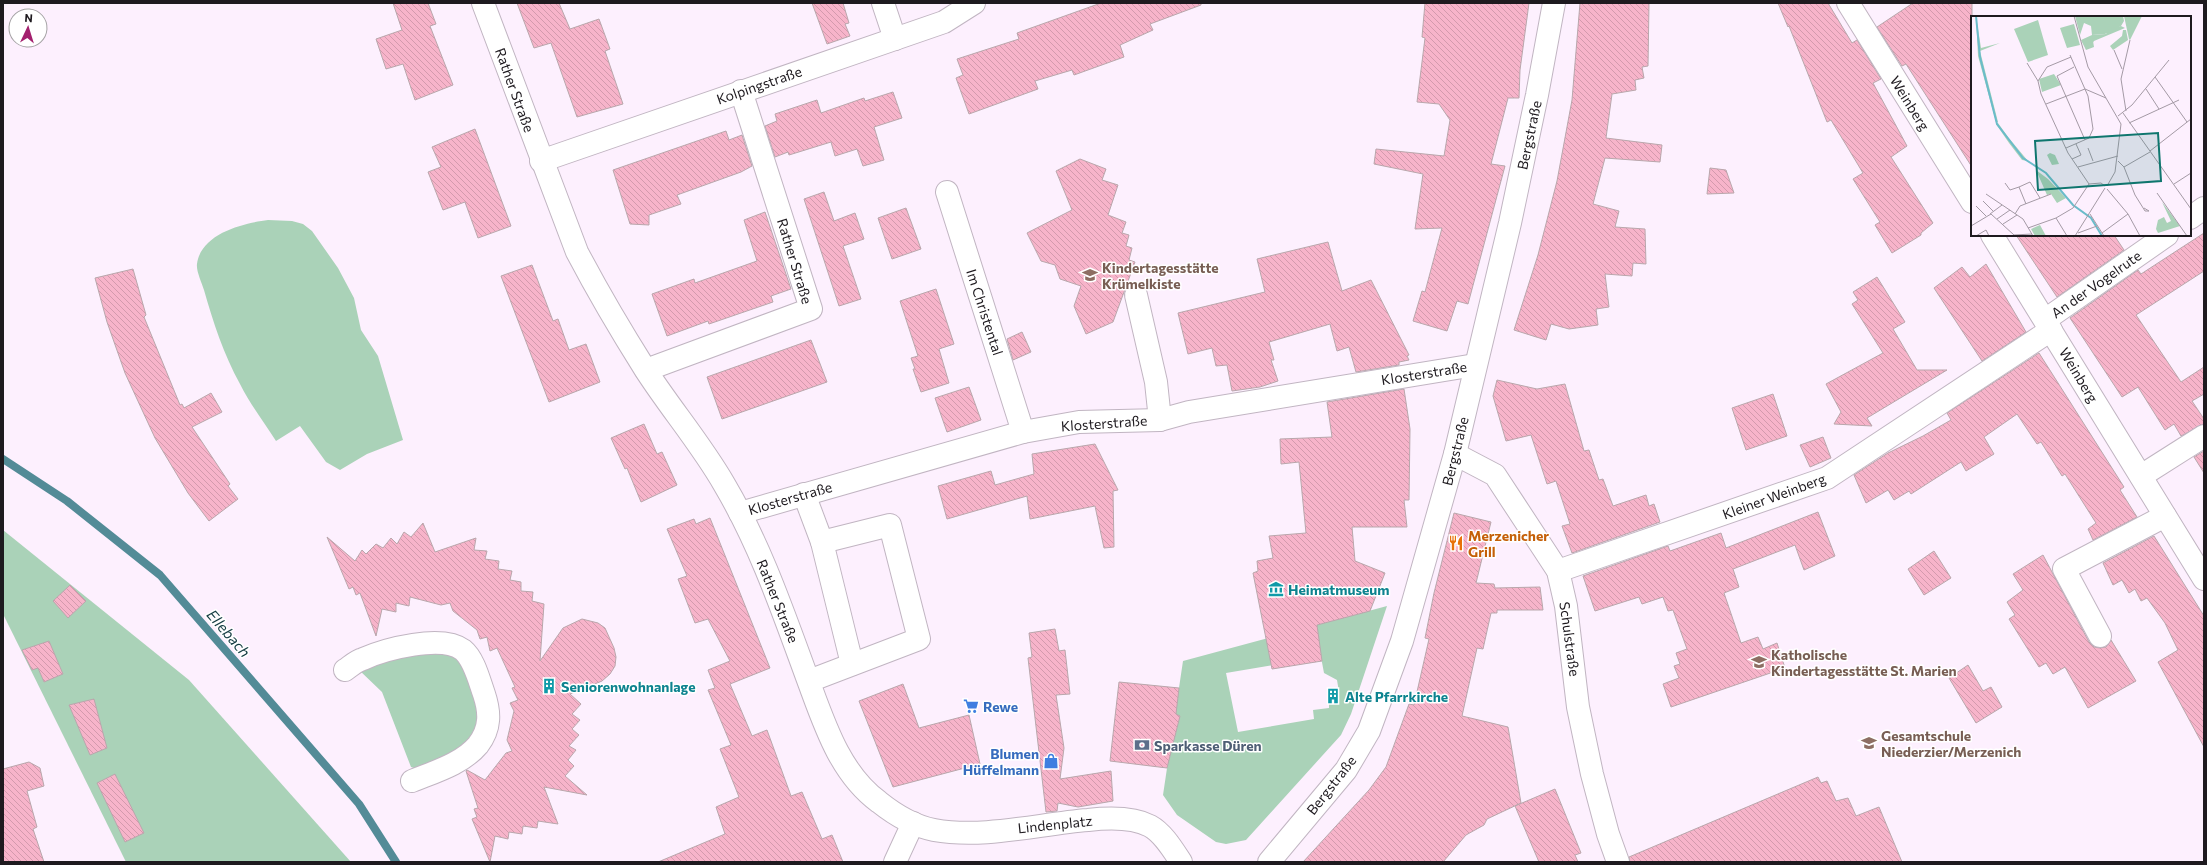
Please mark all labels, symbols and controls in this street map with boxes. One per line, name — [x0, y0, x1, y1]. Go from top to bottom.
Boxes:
north arrow — [8, 8, 48, 48]
text: N — [24, 11, 33, 24]
inset map — [1971, 16, 2191, 236]
street label: Rather Straße — [492, 45, 538, 135]
street label: Kolpingstraße — [714, 62, 804, 108]
street label: Weinberg — [1887, 73, 1934, 134]
street label: Bergstraße — [1513, 99, 1545, 171]
street label: Rather Straße — [774, 216, 816, 306]
street label: An der Vogelrute — [2048, 247, 2144, 321]
place label: Kindertagesstätte Krümelkiste — [1102, 259, 1219, 292]
school or university icon: Kindertagesstätte Krümelkiste — [1081, 266, 1099, 284]
street label: Im Christental — [963, 267, 1007, 357]
street label: Weinberg — [2056, 344, 2102, 406]
street label: Klosterstraße — [1380, 358, 1468, 388]
street label: Klosterstraße — [1060, 411, 1148, 435]
street label: Bergstraße — [1438, 415, 1472, 487]
street label: Kleiner Weinberg — [1720, 469, 1828, 523]
street label: Klosterstraße — [746, 478, 834, 518]
place label: Merzenicher Grill — [1468, 527, 1549, 560]
restaurant icon: Merzenicher Grill — [1447, 534, 1465, 552]
street label: Rather Straße — [754, 557, 802, 645]
museum icon: Heimatmuseum — [1267, 580, 1285, 598]
place label: Heimatmuseum — [1288, 581, 1390, 598]
street label: Schulstraße — [1556, 601, 1584, 677]
water label: Ellebach — [203, 606, 255, 660]
place label: Katholische Kindertagesstätte St. Marien — [1771, 646, 1957, 679]
school or university icon: Katholische Kindertagesstätte St. Marien — [1750, 653, 1768, 671]
building icon: Seniorenwohnanlage — [540, 677, 558, 695]
place label: Seniorenwohnanlage — [561, 678, 696, 695]
building icon: Alte Pfarrkirche — [1324, 687, 1342, 705]
place label: Alte Pfarrkirche — [1345, 688, 1448, 705]
supermarket icon: Rewe — [962, 697, 980, 715]
place label: Rewe — [983, 698, 1018, 715]
place label: Gesamtschule Niederzier/Merzenich — [1881, 727, 2021, 760]
school or university icon: Gesamtschule Niederzier/Merzenich — [1860, 734, 1878, 752]
bank icon: Sparkasse Düren — [1133, 736, 1151, 754]
place label: Sparkasse Düren — [1154, 737, 1262, 754]
place label: Blumen Hüffelmann — [963, 745, 1039, 778]
shop icon: Blumen Hüffelmann — [1042, 752, 1060, 770]
street label: Bergstraße — [1303, 752, 1359, 818]
street label: Lindenplatz — [1017, 812, 1093, 836]

